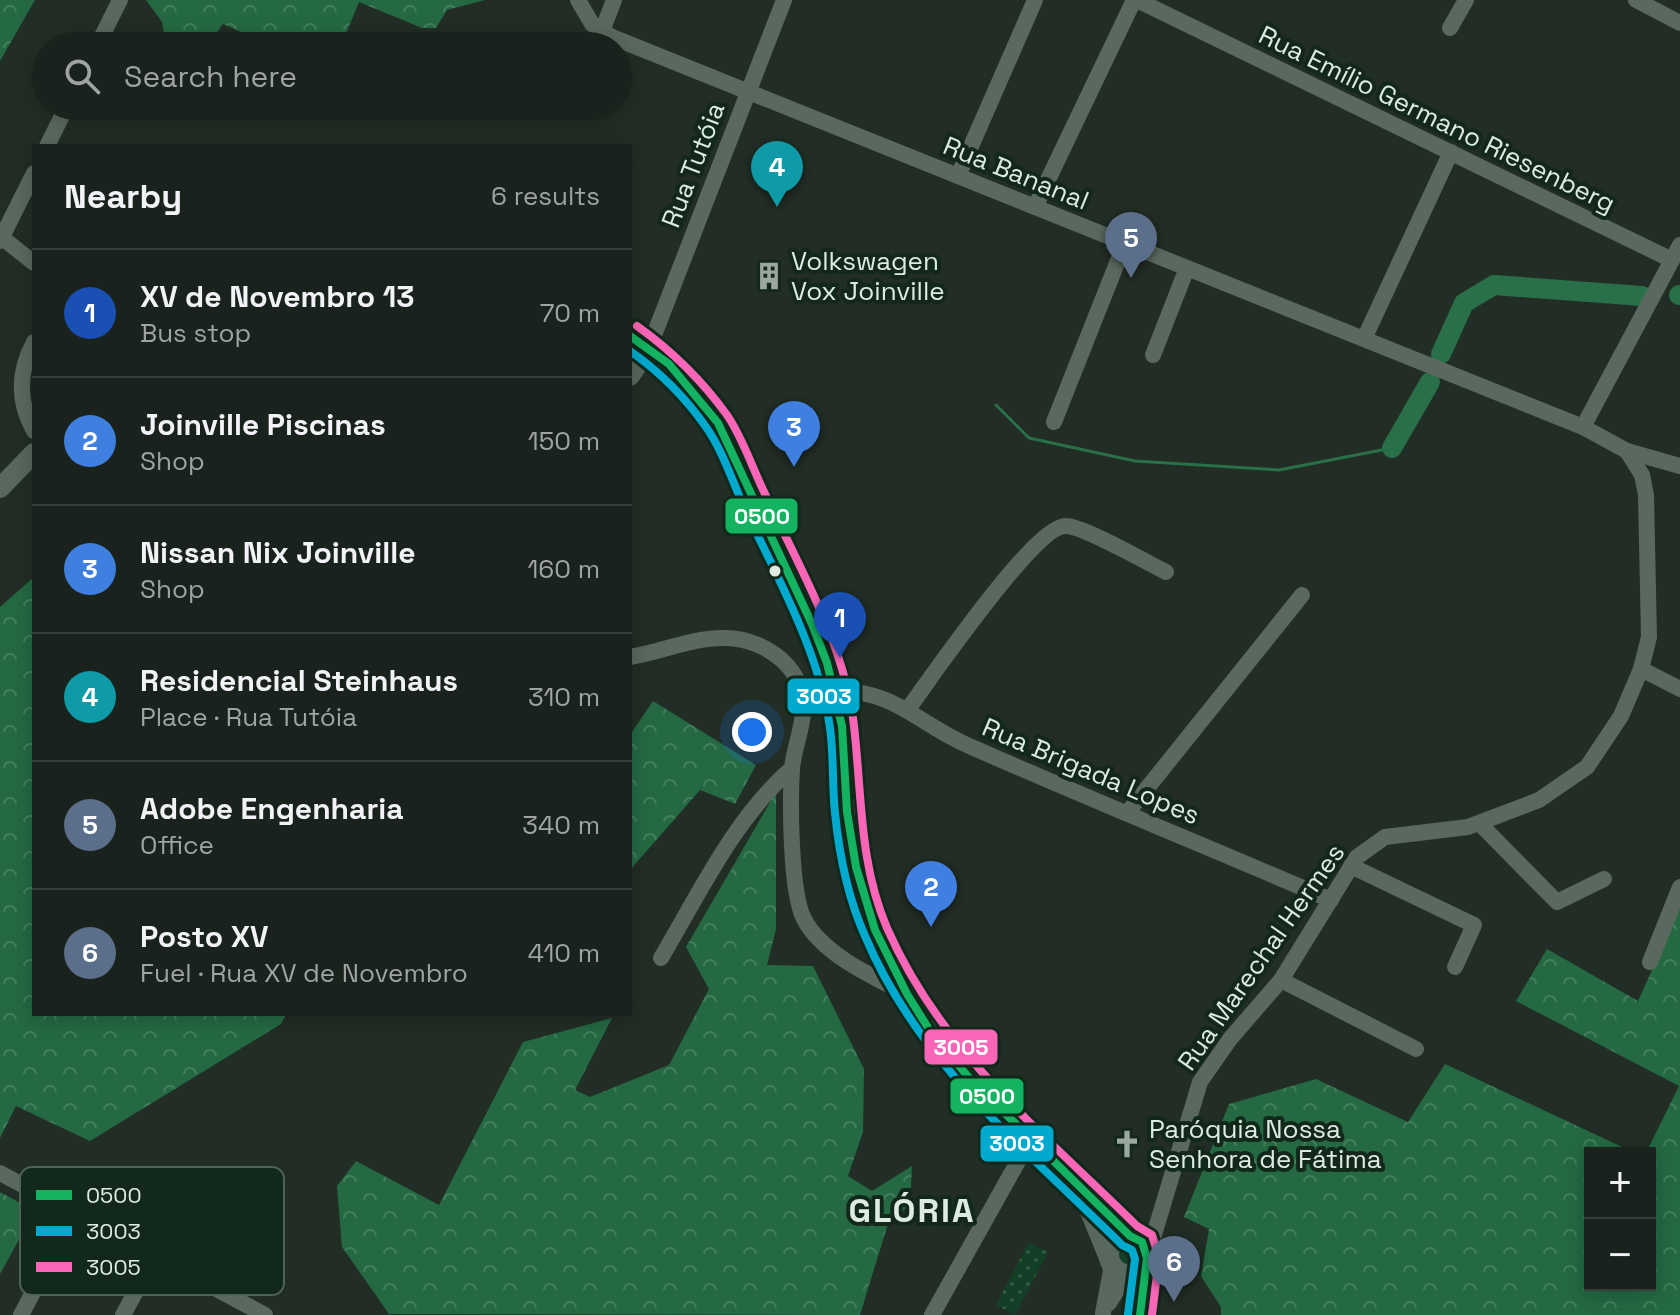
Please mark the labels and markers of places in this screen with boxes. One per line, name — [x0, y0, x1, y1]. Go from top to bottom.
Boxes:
pin: 4 — [751, 141, 803, 207]
pin: 5 — [1105, 212, 1157, 278]
place label: Volkswagen Vox Joinville — [791, 244, 945, 308]
building icon: Volkswagen Vox Joinville — [754, 261, 784, 291]
pin: 3 — [768, 401, 820, 467]
unlabelled marker — [767, 563, 783, 579]
pin: 1 — [814, 592, 866, 658]
pin: 2 — [905, 861, 957, 927]
place label: Paróquia Nossa Senhora de Fátima — [1149, 1112, 1382, 1176]
church icon: Paróquia Nossa Senhora de Fátima — [1112, 1129, 1142, 1159]
pin: 6 — [1148, 1236, 1200, 1302]

